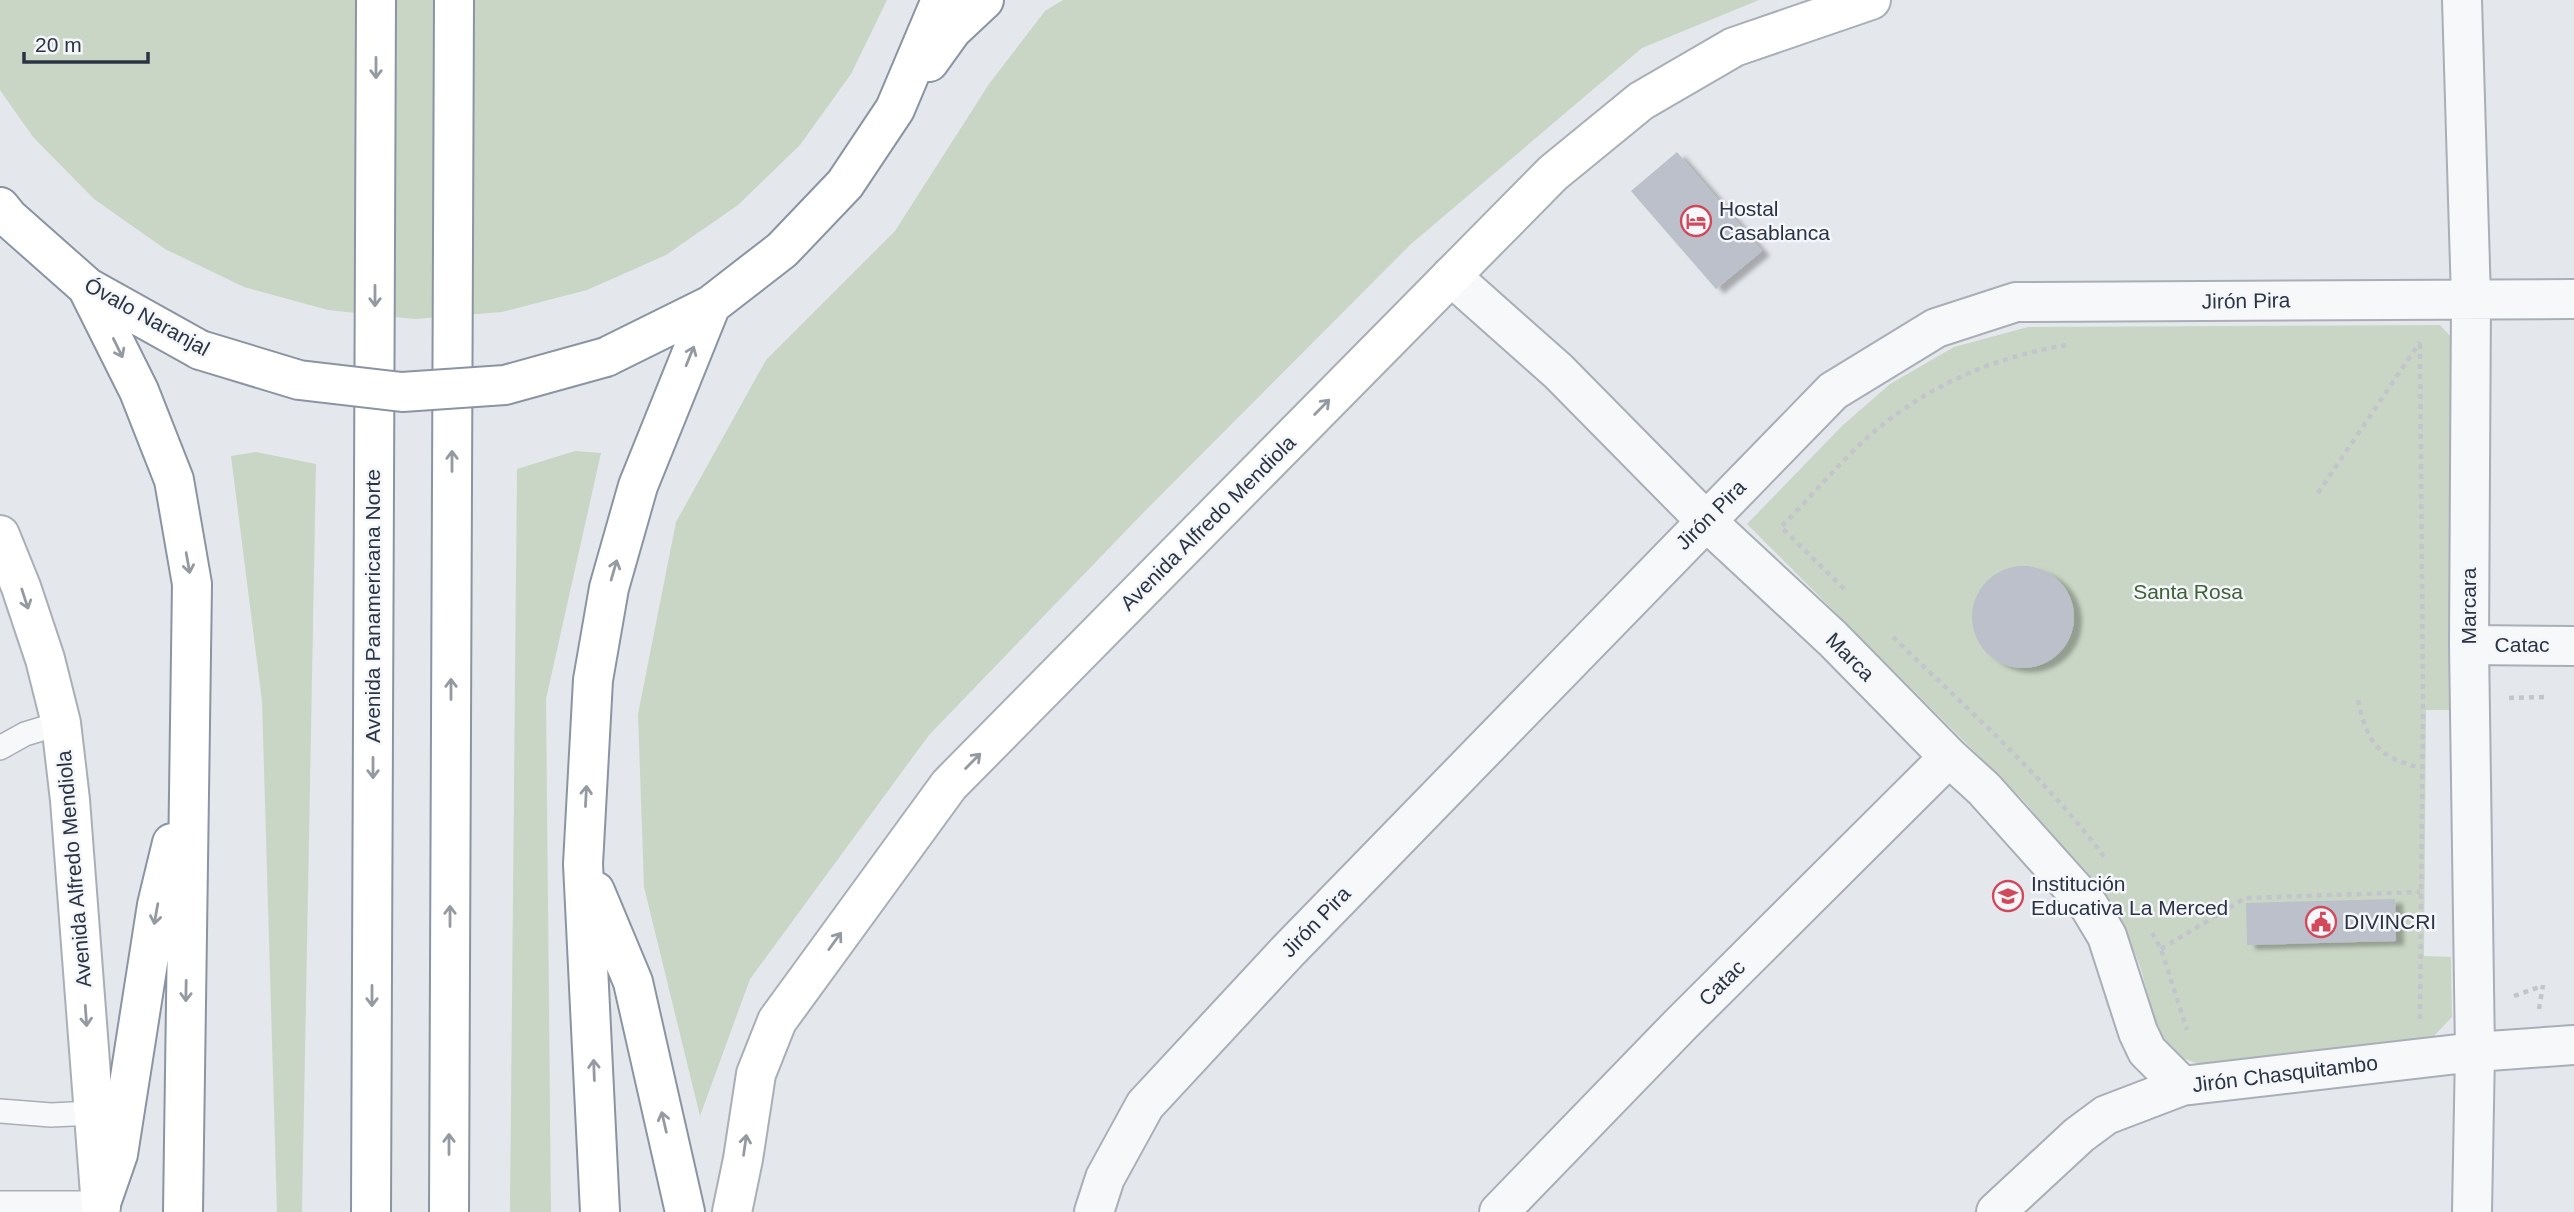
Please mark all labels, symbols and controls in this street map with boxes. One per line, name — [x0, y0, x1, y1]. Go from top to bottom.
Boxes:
scale bar — [24, 21, 149, 65]
text: 20 m — [35, 33, 82, 56]
one-way arrow — [369, 56, 383, 79]
place label: Hostal Casablanca — [1719, 197, 1830, 244]
hotel icon: Hostal Casablanca — [1679, 204, 1713, 238]
street label: Óvalo Naranjal — [81, 273, 214, 360]
one-way arrow — [368, 284, 382, 307]
street label: Jirón Pira — [2201, 288, 2291, 313]
one-way arrow — [111, 337, 125, 358]
one-way arrow — [685, 346, 698, 368]
one-way arrow — [1313, 399, 1330, 416]
street label: Avenida Alfredo Mendiola — [1115, 430, 1300, 615]
one-way arrow — [445, 450, 459, 473]
street label: Avenida Panamericana Norte — [361, 469, 384, 743]
street label: Jirón Pira — [1671, 475, 1750, 554]
one-way arrow — [182, 551, 196, 574]
one-way arrow — [608, 560, 621, 582]
street label: Marcara — [2457, 567, 2480, 645]
park label: Santa Rosa — [2133, 580, 2243, 603]
one-way arrow — [20, 587, 32, 609]
street label: Marca — [1822, 628, 1879, 686]
street label: Catac — [2495, 633, 2549, 656]
one-way arrow — [444, 678, 458, 701]
street label: Avenida Alfredo Mendiola — [52, 749, 95, 988]
one-way arrow — [965, 753, 982, 770]
one-way arrow — [366, 756, 380, 779]
one-way arrow — [580, 785, 593, 807]
place label: Institución Educativa La Merced — [2031, 872, 2228, 919]
school or university icon: Institución Educativa La Merced — [1991, 879, 2025, 913]
street label: Jirón Pira — [1277, 882, 1355, 962]
one-way arrow — [149, 902, 162, 925]
one-way arrow — [443, 905, 457, 928]
public building icon: DIVINCRI — [2304, 905, 2338, 939]
place label: DIVINCRI — [2344, 910, 2436, 933]
one-way arrow — [827, 932, 842, 951]
street label: Catac — [1694, 955, 1749, 1010]
one-way arrow — [179, 980, 193, 1003]
one-way arrow — [365, 984, 379, 1007]
one-way arrow — [80, 1004, 93, 1027]
street label: Jirón Chasquitambo — [2191, 1051, 2379, 1096]
one-way arrow — [588, 1059, 601, 1082]
one-way arrow — [657, 1111, 671, 1134]
one-way arrow — [442, 1133, 456, 1156]
one-way arrow — [739, 1134, 752, 1157]

